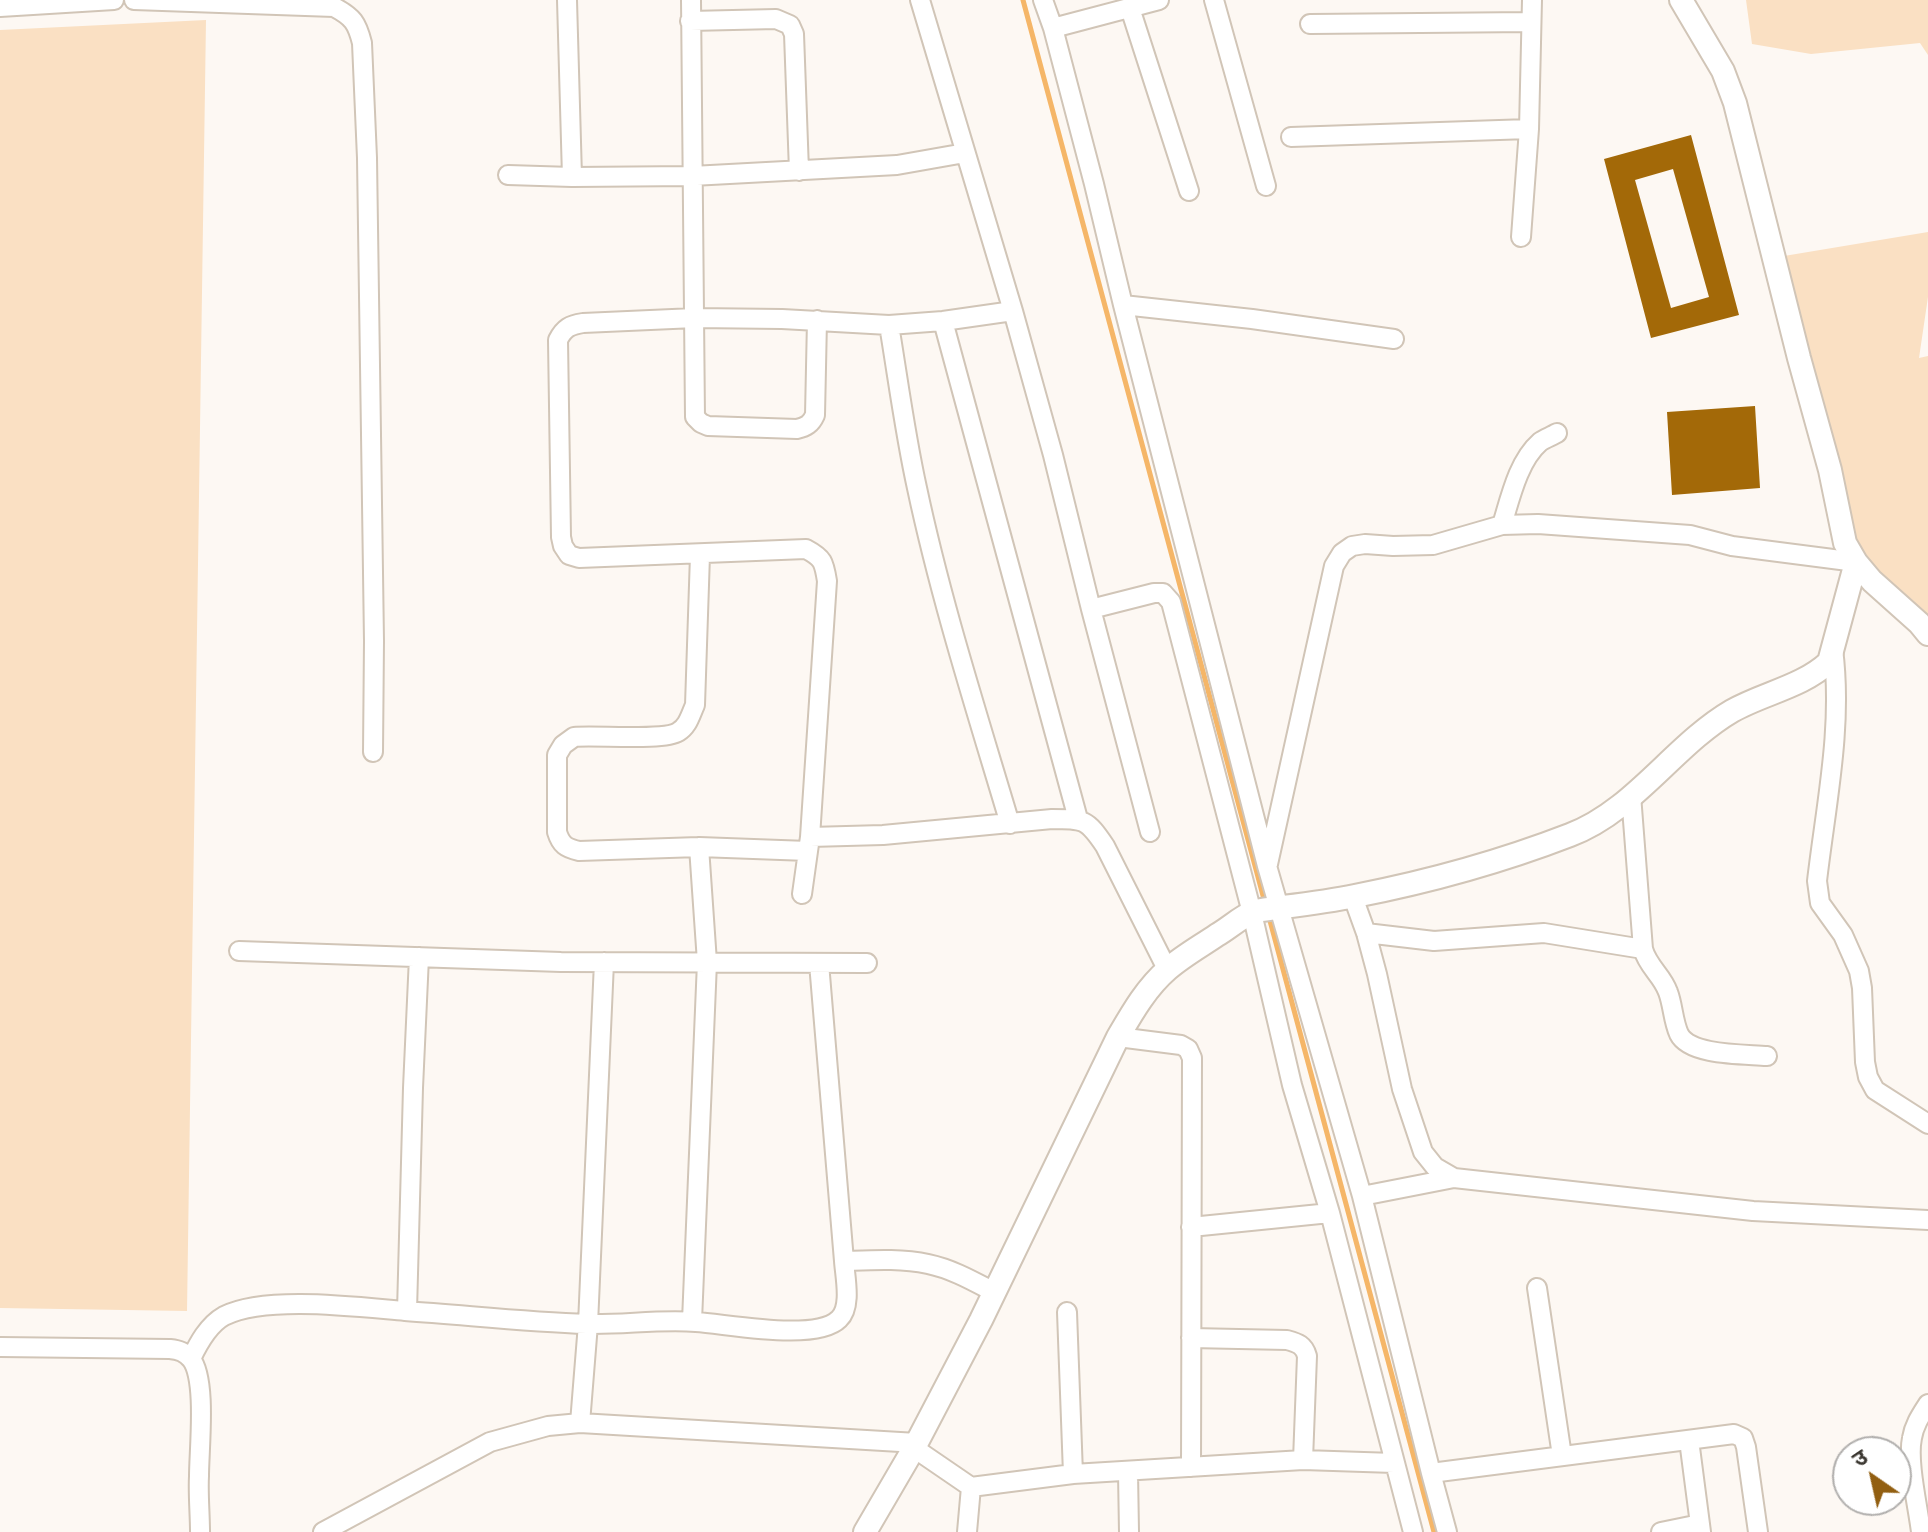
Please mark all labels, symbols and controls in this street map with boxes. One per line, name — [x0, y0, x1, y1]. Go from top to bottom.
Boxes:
north arrow — [1832, 1436, 1912, 1516]
text: उ — [1847, 1443, 1872, 1472]

